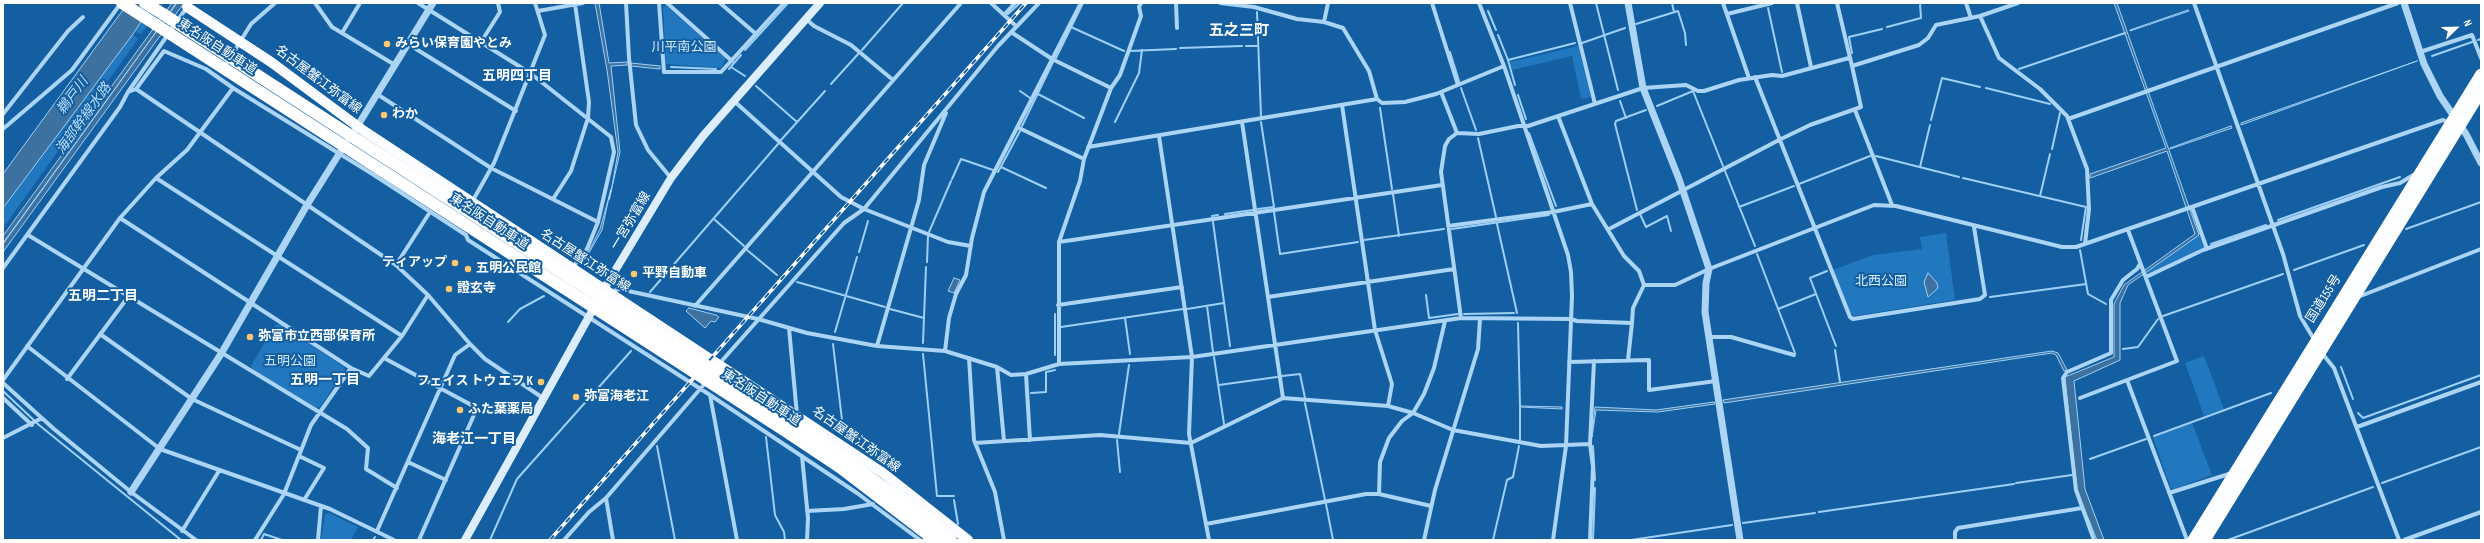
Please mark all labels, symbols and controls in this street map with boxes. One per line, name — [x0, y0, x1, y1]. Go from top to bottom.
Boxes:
north arrow — [2436, 8, 2476, 48]
street label: 東名阪自動車道 — [175, 16, 259, 78]
text: N — [2460, 18, 2475, 28]
district label: 五之三町 — [1209, 22, 1269, 40]
place label: みらい保育園やとみ — [395, 36, 512, 52]
marker: みらい保育園やとみ — [382, 39, 392, 49]
park label: 川平南公園 — [652, 40, 716, 56]
street label: 名古屋蟹江弥富線 — [272, 42, 364, 118]
district label: 五明四丁目 — [482, 68, 552, 84]
water label: 鵜戸川 — [54, 74, 92, 118]
water label: 海部幹線水路 — [53, 80, 115, 158]
place label: わか — [392, 107, 418, 123]
marker: わか — [379, 110, 389, 120]
street label: 一宮弥富線 — [608, 189, 654, 253]
street label: 東名阪自動車道 — [447, 191, 531, 253]
street label: 名古屋蟹江弥富線 — [537, 226, 633, 296]
place label: ティアップ — [382, 255, 447, 271]
marker: ティアップ — [450, 258, 460, 268]
place label: 五明公民館 — [476, 261, 541, 277]
marker: 五明公民館 — [463, 264, 473, 274]
place label: 平野自動車 — [642, 266, 707, 282]
marker: 平野自動車 — [629, 269, 639, 279]
street label: 国道155号 — [2303, 272, 2345, 326]
park label: 北西公園 — [1855, 274, 1907, 290]
place label: 證玄寺 — [457, 281, 496, 297]
marker: 證玄寺 — [444, 284, 454, 294]
district label: 五明二丁目 — [68, 288, 138, 304]
place label: 弥富市立西部保育所 — [258, 329, 375, 345]
marker: 弥富市立西部保育所 — [245, 332, 255, 342]
park label: 五明公園 — [264, 354, 316, 370]
street label: 東名阪自動車道 — [719, 367, 803, 429]
district label: 五明一丁目 — [290, 372, 360, 388]
place label: フェイス トウ エフ K — [417, 374, 533, 390]
marker: フェイス トウ エフ K — [536, 377, 546, 387]
place label: 弥富海老江 — [584, 389, 649, 405]
marker: 弥富海老江 — [571, 392, 581, 402]
place label: ふた葉薬局 — [468, 402, 533, 418]
street label: 名古屋蟹江弥富線 — [809, 404, 903, 476]
marker: ふた葉薬局 — [455, 405, 465, 415]
district label: 海老江一丁目 — [432, 431, 516, 447]

